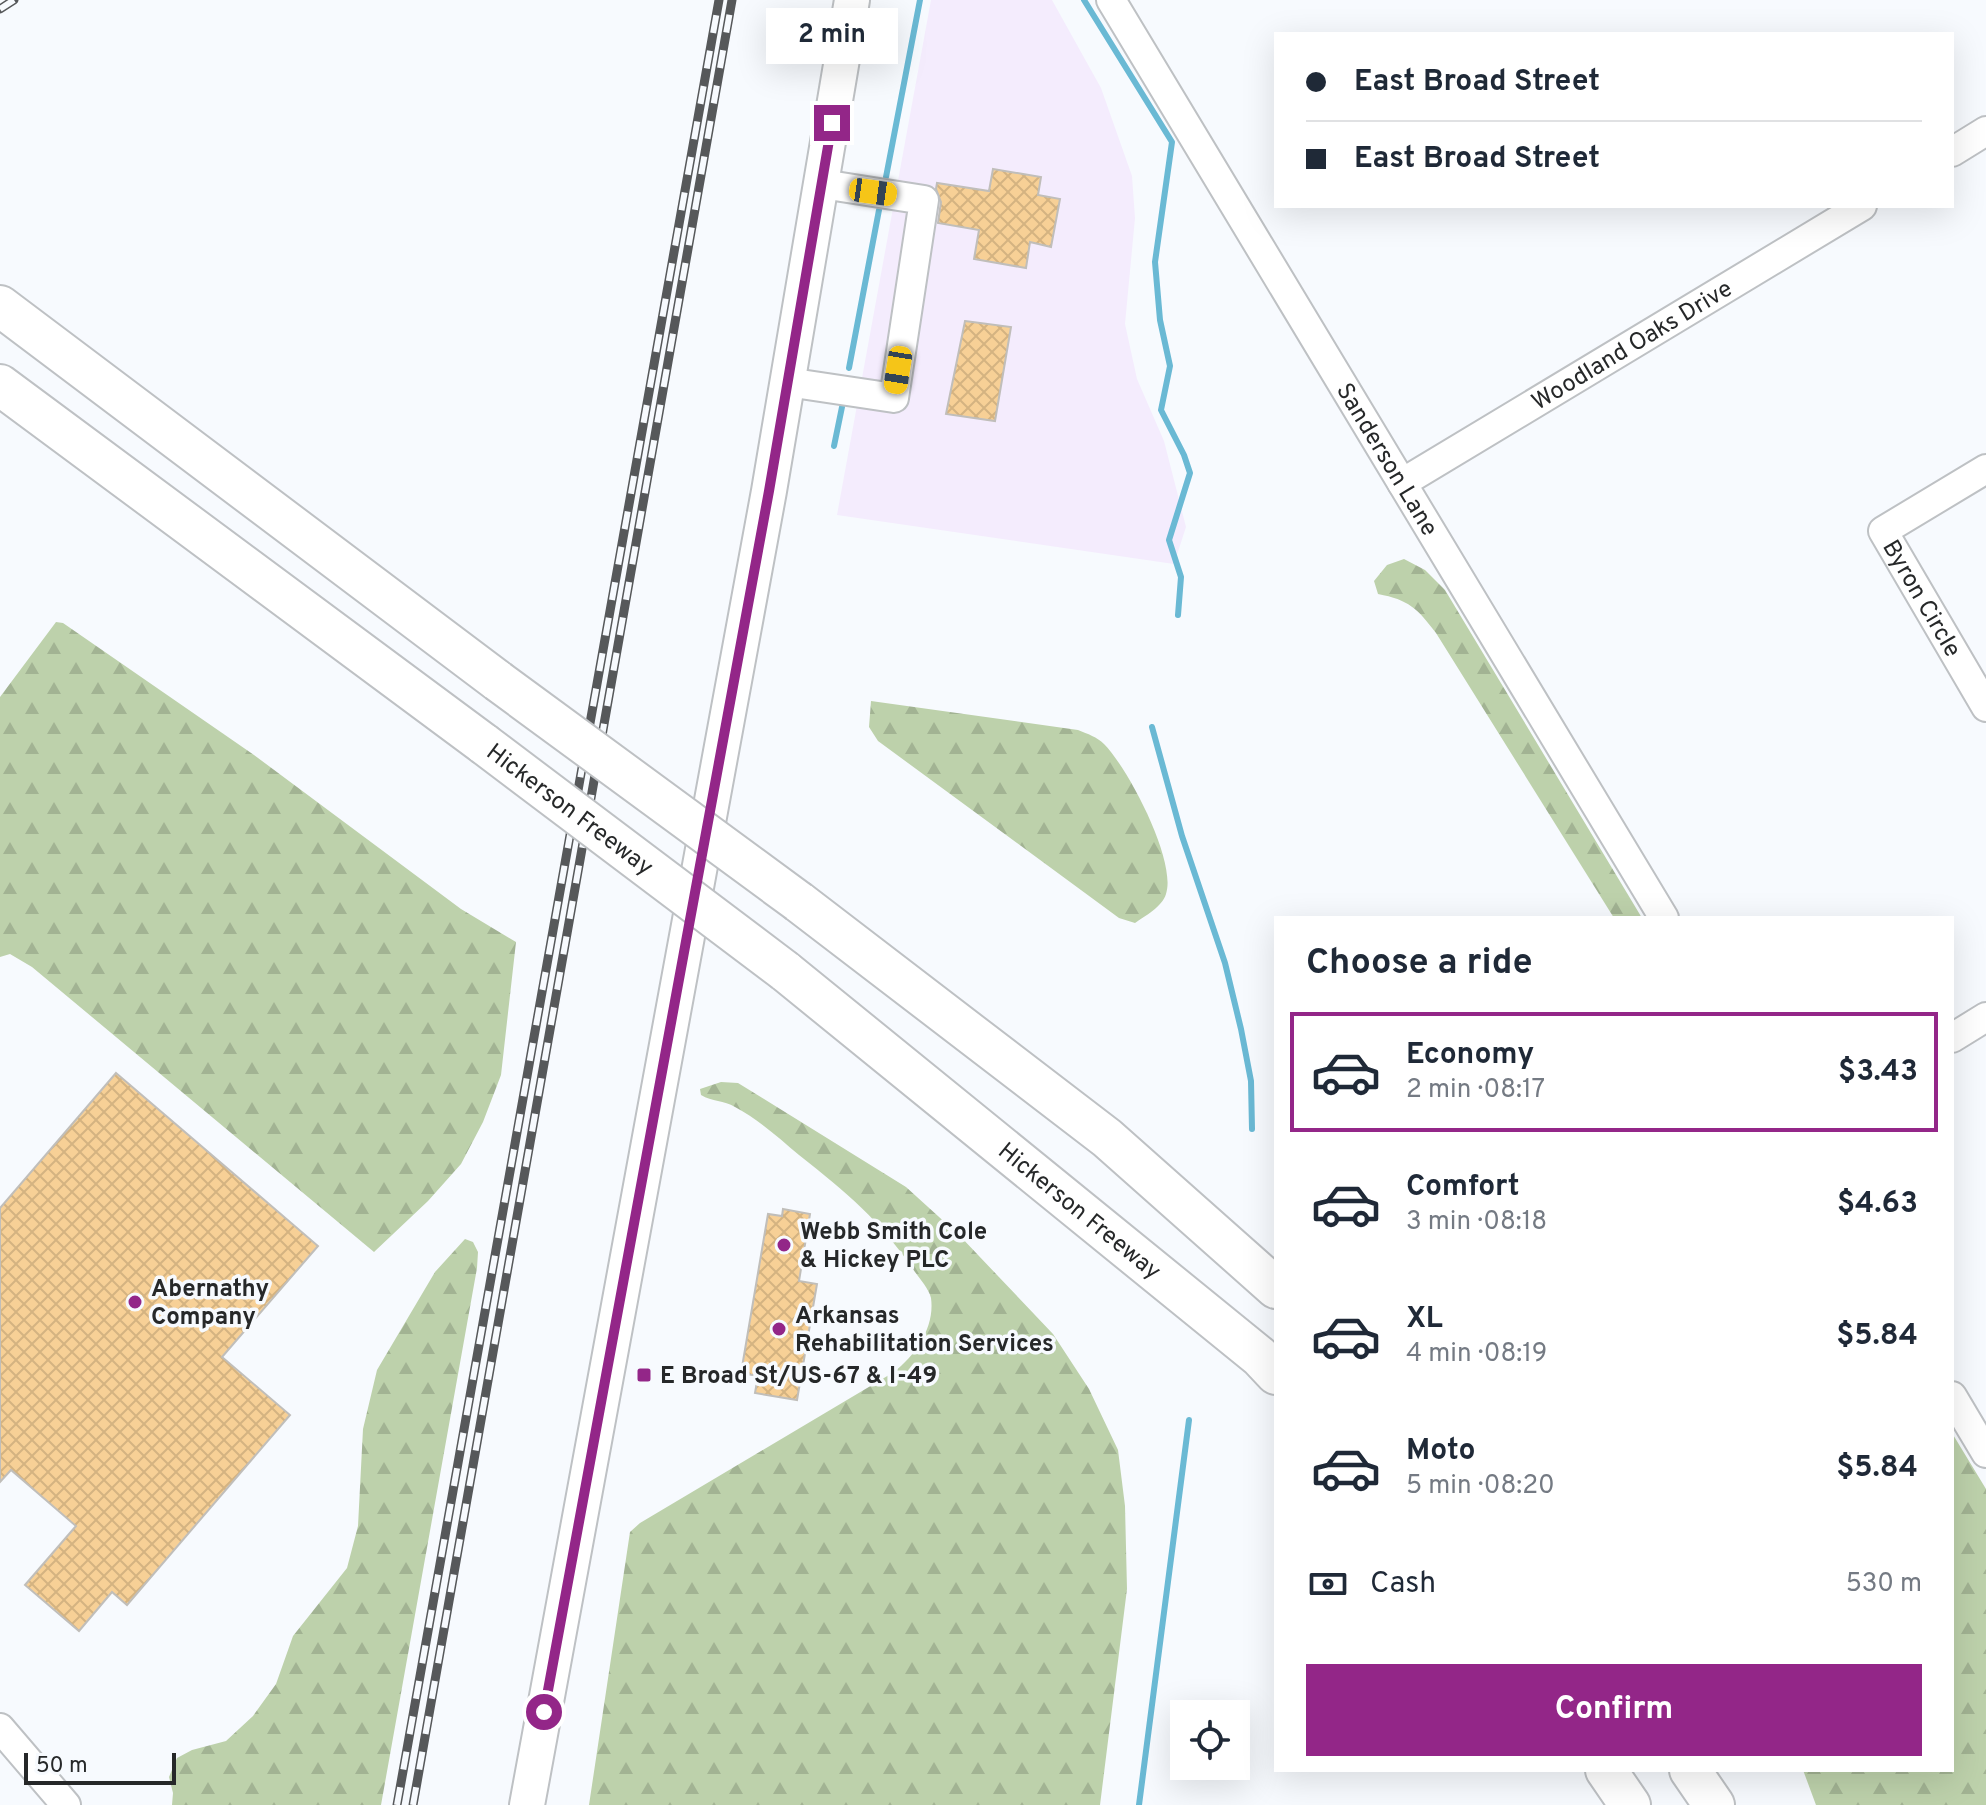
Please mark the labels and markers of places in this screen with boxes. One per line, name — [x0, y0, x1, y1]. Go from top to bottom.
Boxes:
place label: Webb Smith Cole & Hickey PLC — [800, 1218, 987, 1276]
marker: Webb Smith Cole & Hickey PLC — [775, 1236, 793, 1254]
place label: Abernathy Company — [151, 1275, 269, 1333]
marker: Abernathy Company — [126, 1293, 144, 1311]
place label: Arkansas Rehabilitation Services — [795, 1302, 1054, 1360]
marker: Arkansas Rehabilitation Services — [770, 1320, 788, 1338]
place label: E Broad St/US-67 & I-49 — [660, 1362, 937, 1392]
marker: E Broad St/US-67 & I-49 — [635, 1366, 653, 1384]

